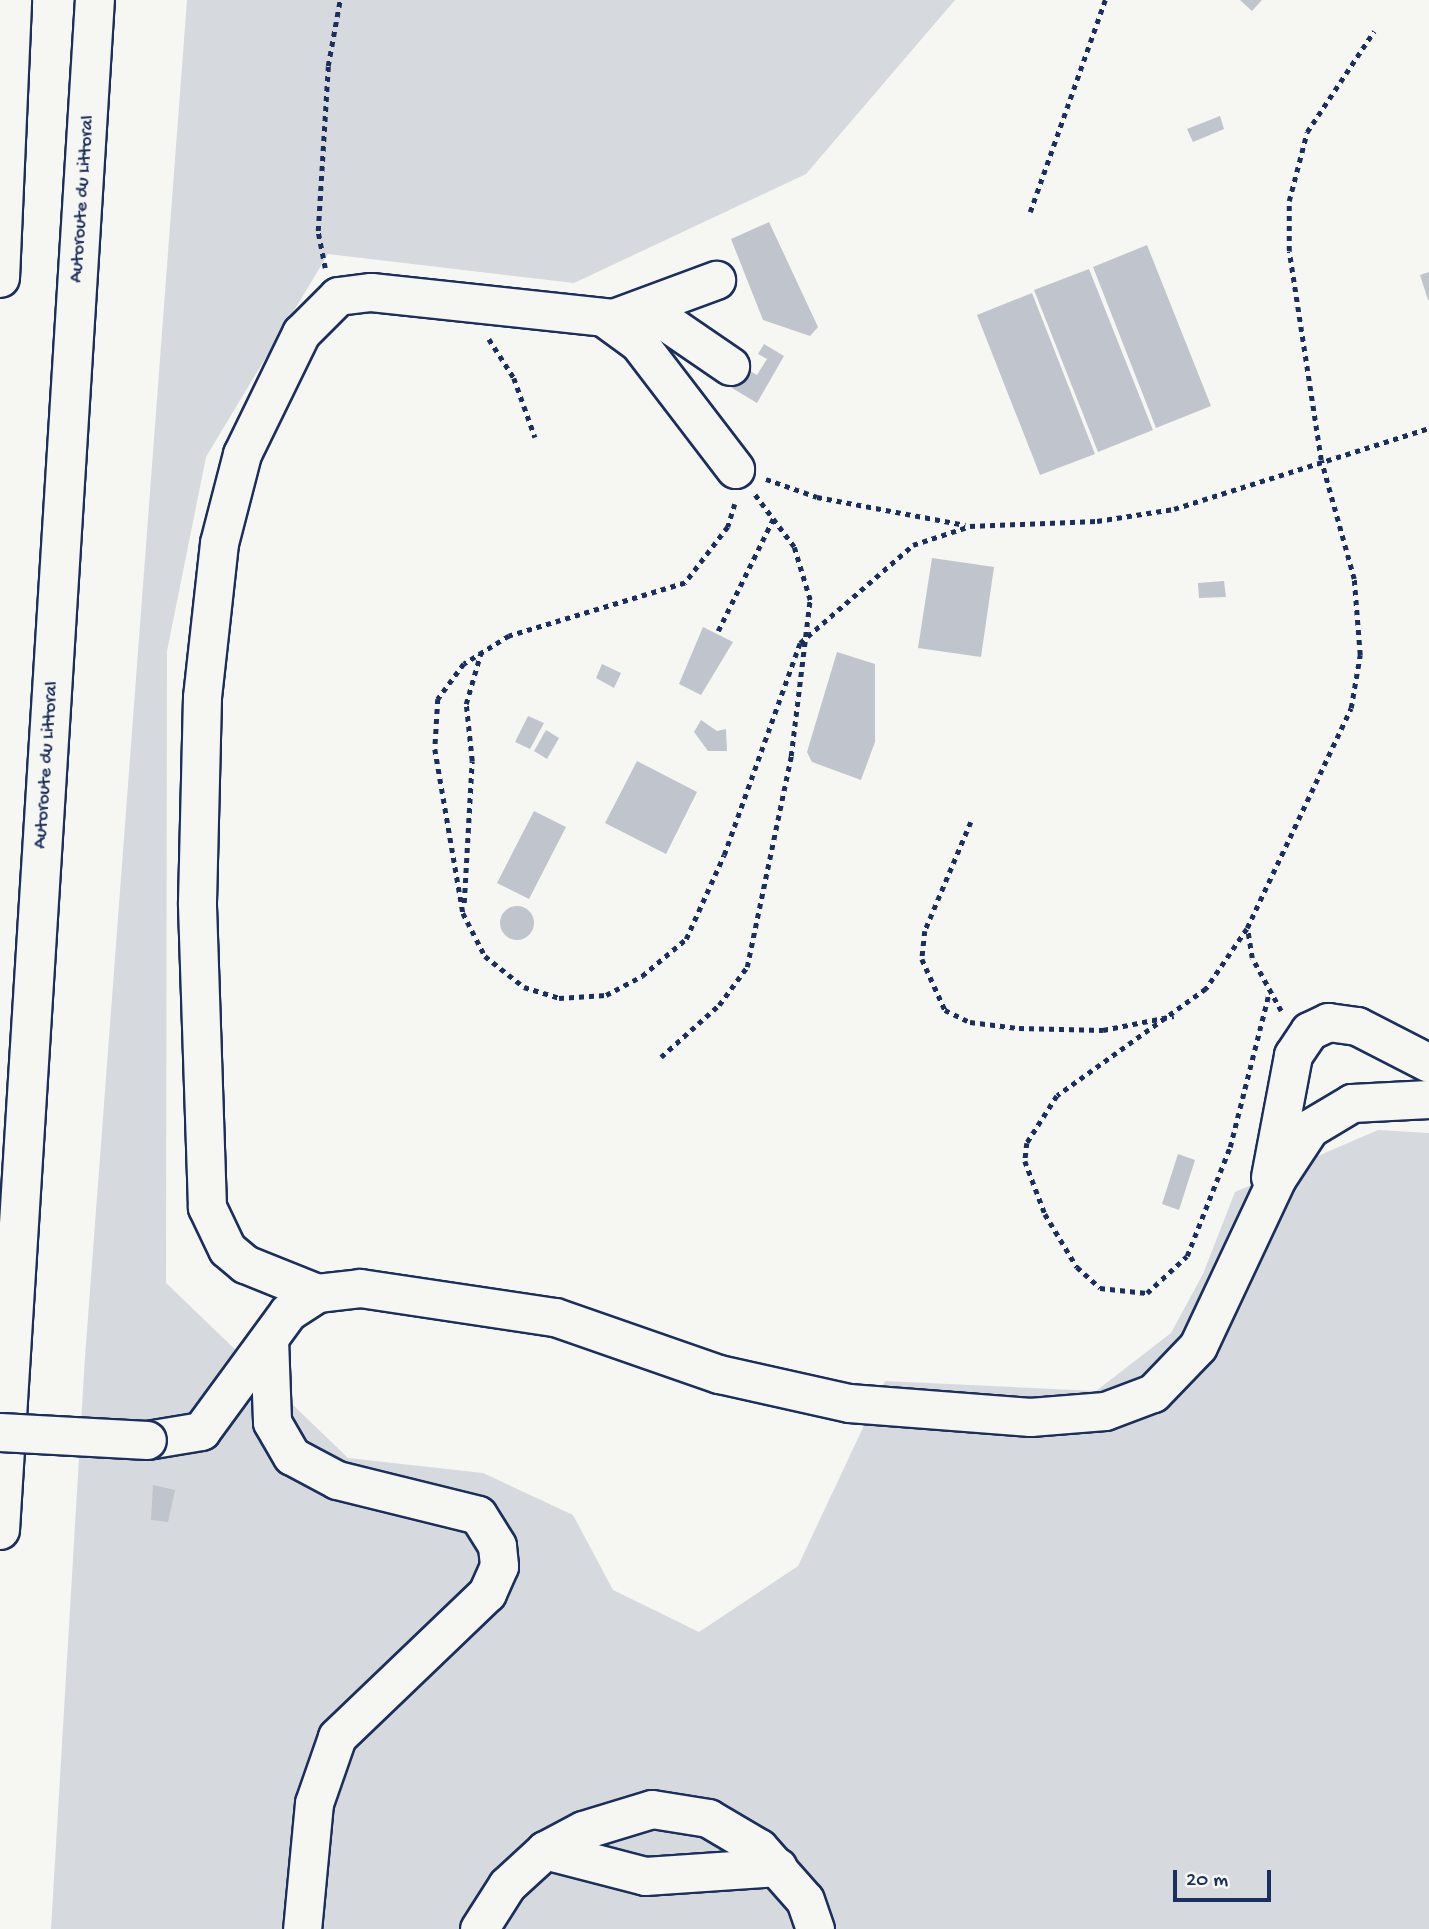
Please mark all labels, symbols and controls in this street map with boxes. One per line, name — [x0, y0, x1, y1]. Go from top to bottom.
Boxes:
street label: Autoroute du Littoral — [66, 115, 100, 283]
street label: Autoroute du Littoral — [30, 681, 64, 849]
scale bar — [1177, 1856, 1275, 1900]
text: 20 m — [1186, 1869, 1228, 1894]

